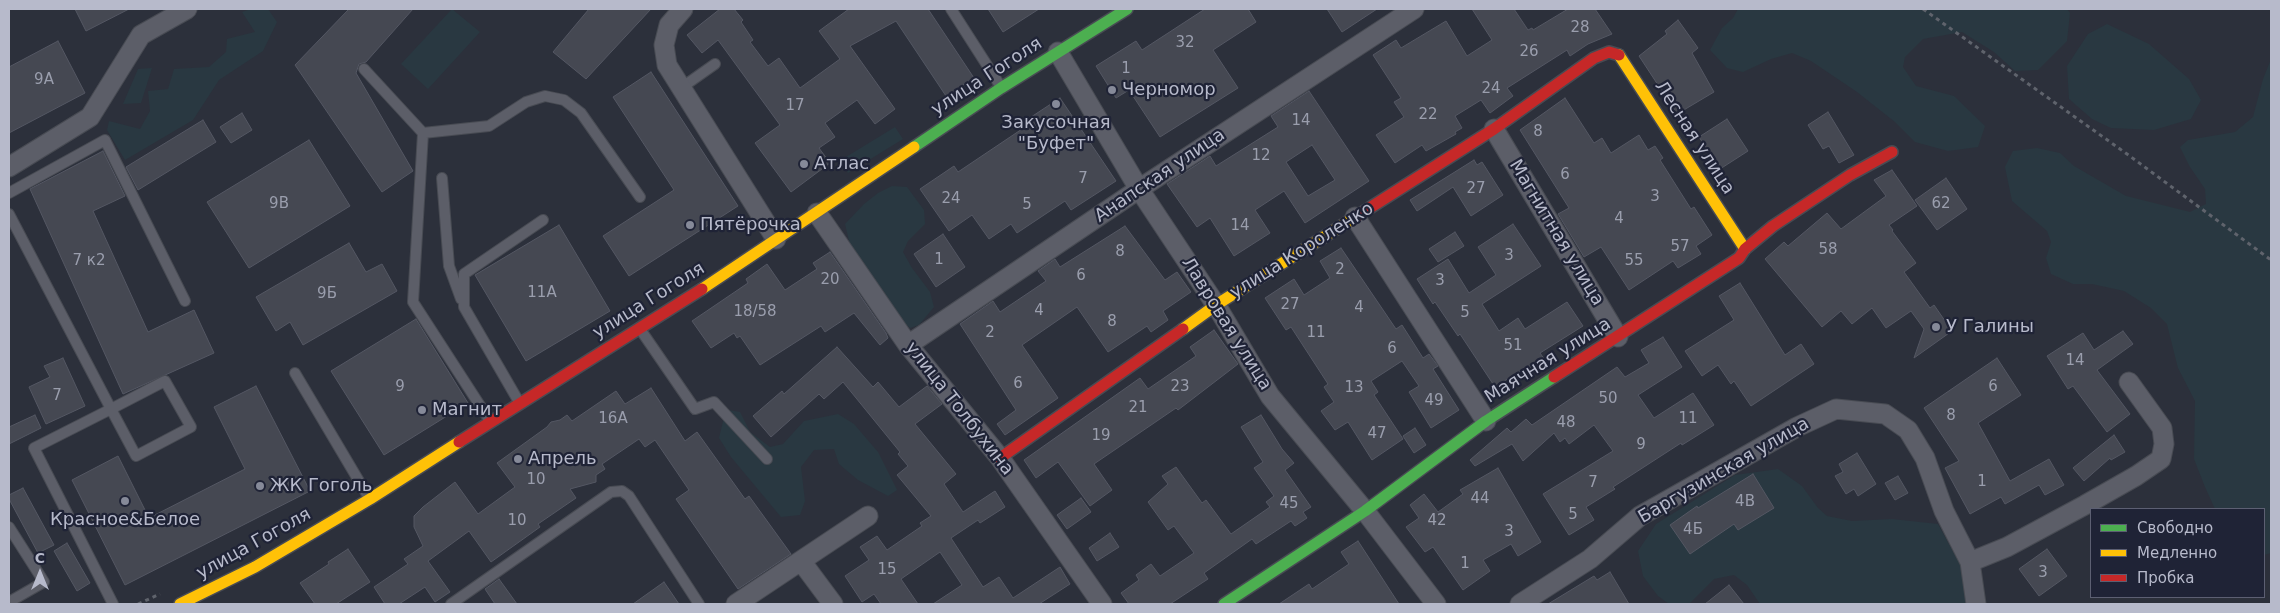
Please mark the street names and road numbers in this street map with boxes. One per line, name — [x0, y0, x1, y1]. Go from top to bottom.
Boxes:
street label: улица Гоголя — [928, 33, 1046, 121]
street label: Лесная улица — [1649, 77, 1739, 199]
street label: Анапская улица — [1091, 124, 1229, 228]
street label: Магнитная улица — [1504, 156, 1608, 310]
street label: улица Короленко — [1226, 198, 1378, 304]
street label: Лавровая улица — [1176, 253, 1276, 395]
street label: улица Гоголя — [589, 258, 709, 344]
street label: Маячная улица — [1481, 314, 1615, 408]
street label: улица Толбухина — [900, 338, 1018, 480]
street label: Баргузинская улица — [1635, 413, 1813, 529]
street label: улица Гоголя — [193, 504, 315, 584]

